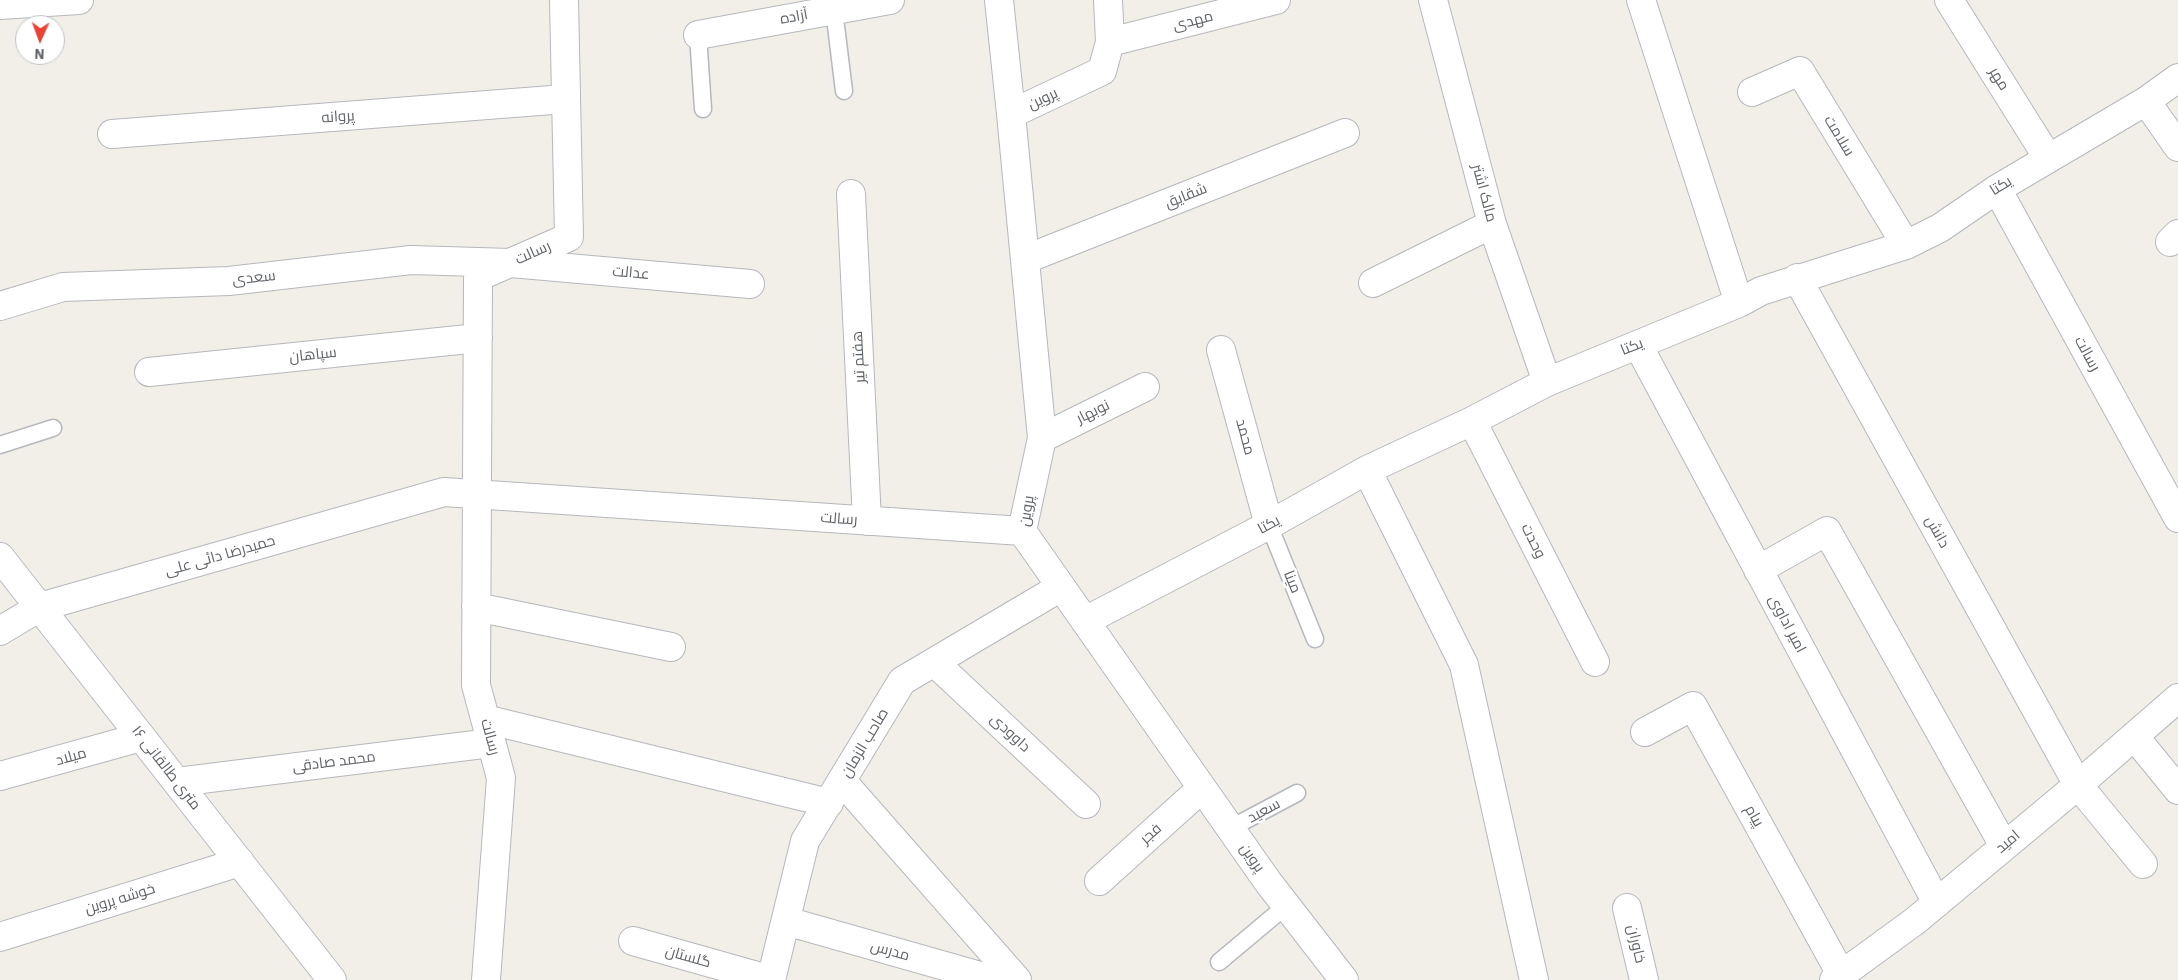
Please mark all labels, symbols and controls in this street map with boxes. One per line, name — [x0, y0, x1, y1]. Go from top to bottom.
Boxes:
street label: آزاده — [779, 6, 809, 28]
street label: مهدی — [1171, 7, 1215, 35]
north arrow — [15, 15, 65, 65]
text: N — [34, 45, 45, 63]
street label: مهر — [1985, 64, 2013, 94]
street label: پروین — [1025, 84, 1061, 114]
street label: پروانه — [321, 107, 355, 127]
street label: سلامت — [1820, 112, 1858, 160]
street label: مالک اشتر — [1468, 162, 1500, 224]
street label: یکتا — [1987, 172, 2015, 200]
street label: شقایق — [1162, 179, 1210, 213]
street label: رسالت — [512, 237, 554, 269]
street label: عدالت — [612, 262, 650, 284]
street label: سعدی — [231, 267, 277, 289]
street label: هفتم تیر — [849, 330, 869, 384]
street label: رسالت — [2070, 333, 2104, 375]
street label: یکتا — [1618, 334, 1646, 360]
street label: سپاهان — [288, 344, 338, 366]
street label: نوبهار — [1073, 396, 1113, 428]
street label: محمد — [1232, 417, 1258, 457]
street label: پروین — [1016, 494, 1038, 528]
street label: رسالت — [820, 509, 858, 529]
street label: یکتا — [1255, 512, 1283, 538]
street label: دانش — [1921, 513, 1953, 551]
street label: وحدت — [1517, 521, 1549, 561]
street label: حمیدرضا دائی علی — [163, 532, 277, 580]
street label: مینا — [1279, 568, 1305, 596]
street label: امیر اداوی — [1764, 592, 1810, 656]
street label: صاحب الزمان — [837, 705, 893, 781]
street label: داوودی — [986, 710, 1034, 756]
street label: رسالت — [476, 717, 504, 757]
street label: ۱۶ متری طالقانی — [128, 722, 204, 814]
street label: میلاد — [53, 744, 89, 770]
street label: محمد صادقی — [291, 748, 377, 776]
street label: سعید — [1245, 795, 1283, 827]
street label: پیام — [1741, 802, 1767, 830]
street label: فجر — [1137, 820, 1165, 848]
street label: امید — [1992, 827, 2024, 857]
street label: پروین — [1236, 840, 1268, 876]
street label: خوشه پروین — [83, 880, 157, 918]
street label: خاوران — [1623, 923, 1649, 965]
street label: مدرس — [868, 937, 912, 965]
street label: گلستان — [663, 942, 713, 972]

